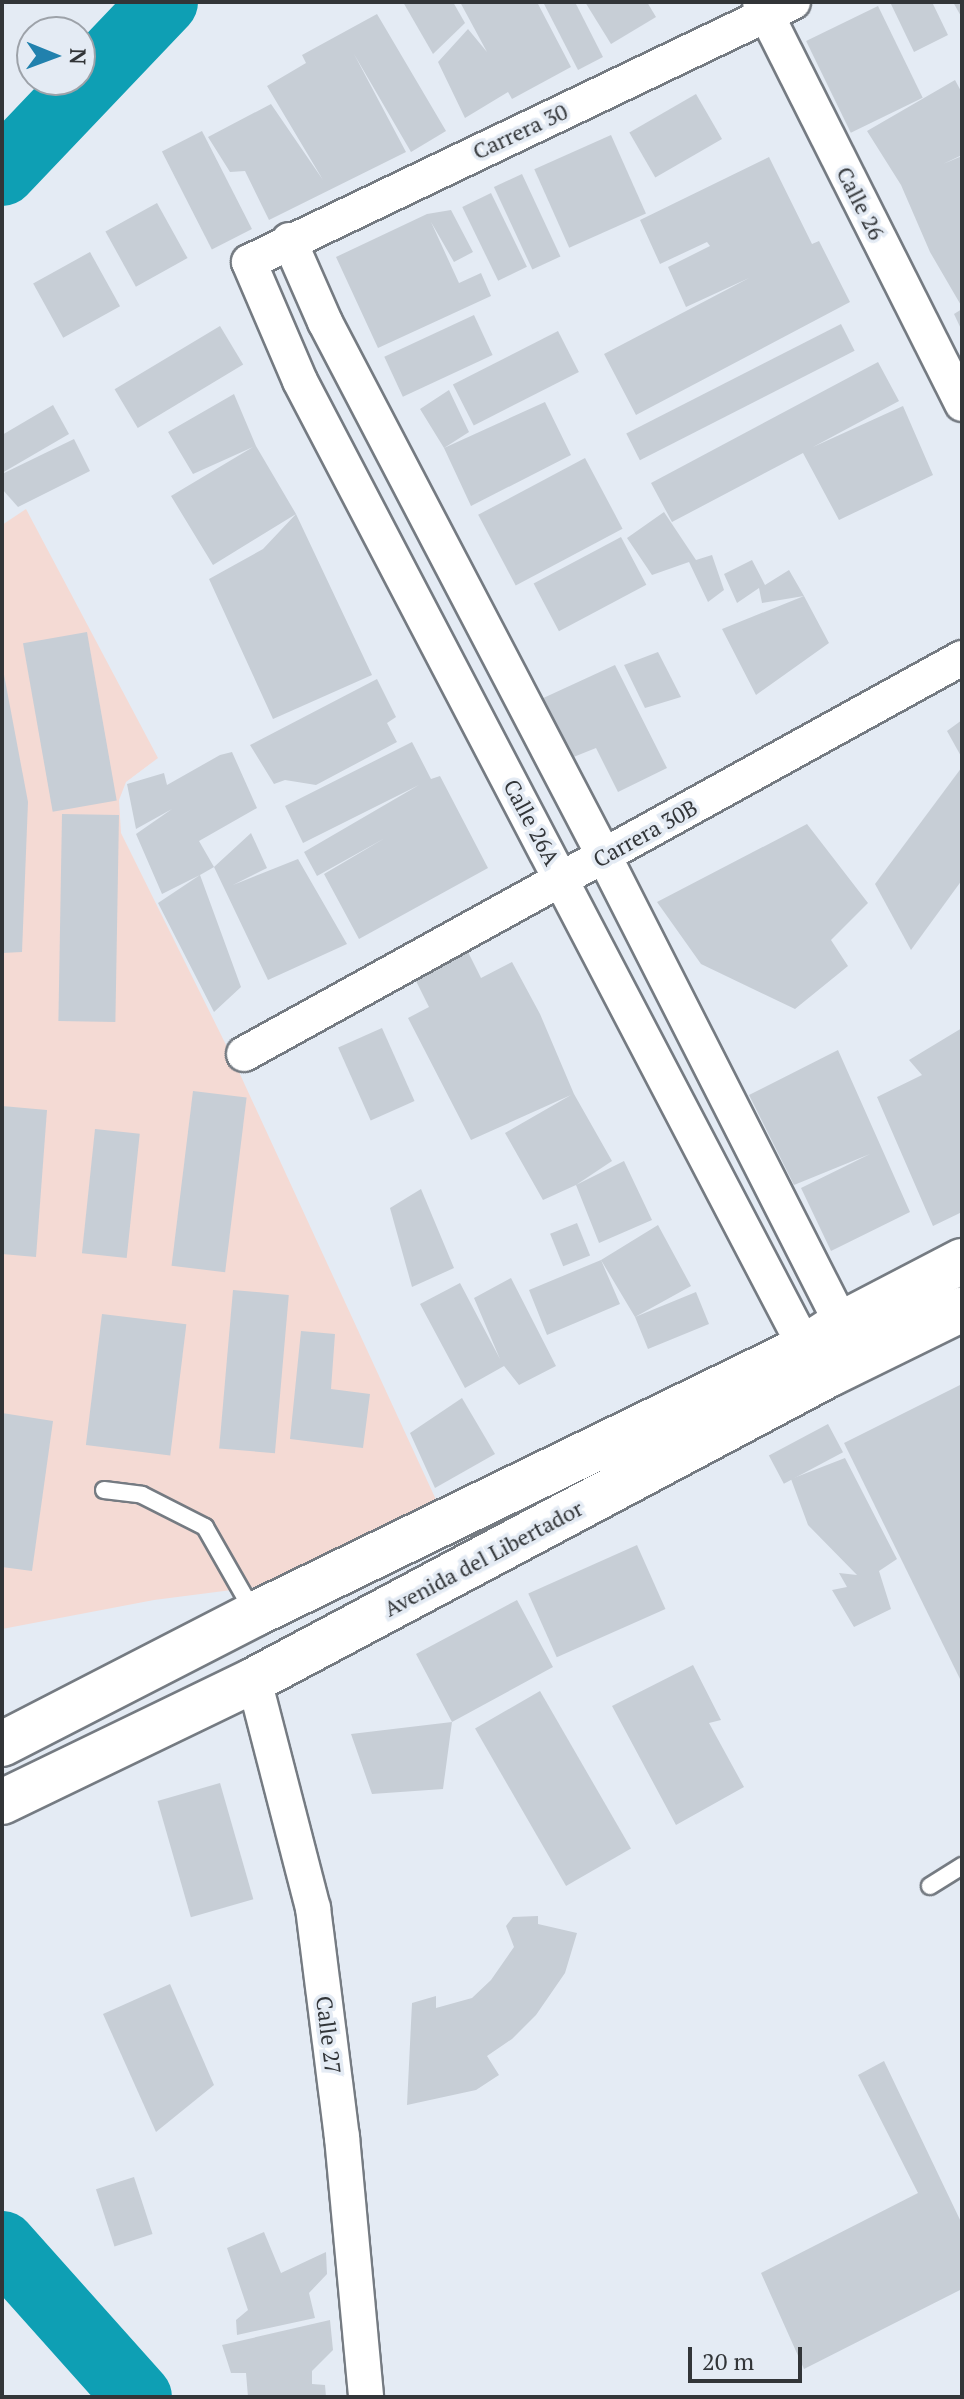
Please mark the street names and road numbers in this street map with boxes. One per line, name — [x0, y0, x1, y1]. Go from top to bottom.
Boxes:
street label: Carrera 30 — [468, 98, 572, 164]
street label: Calle 26 — [831, 162, 891, 244]
street label: Calle 26A — [498, 775, 566, 869]
street label: Carrera 30B — [588, 794, 702, 872]
street label: Avenida del Libertador — [379, 1494, 587, 1622]
street label: Calle 27 — [311, 1994, 347, 2076]

